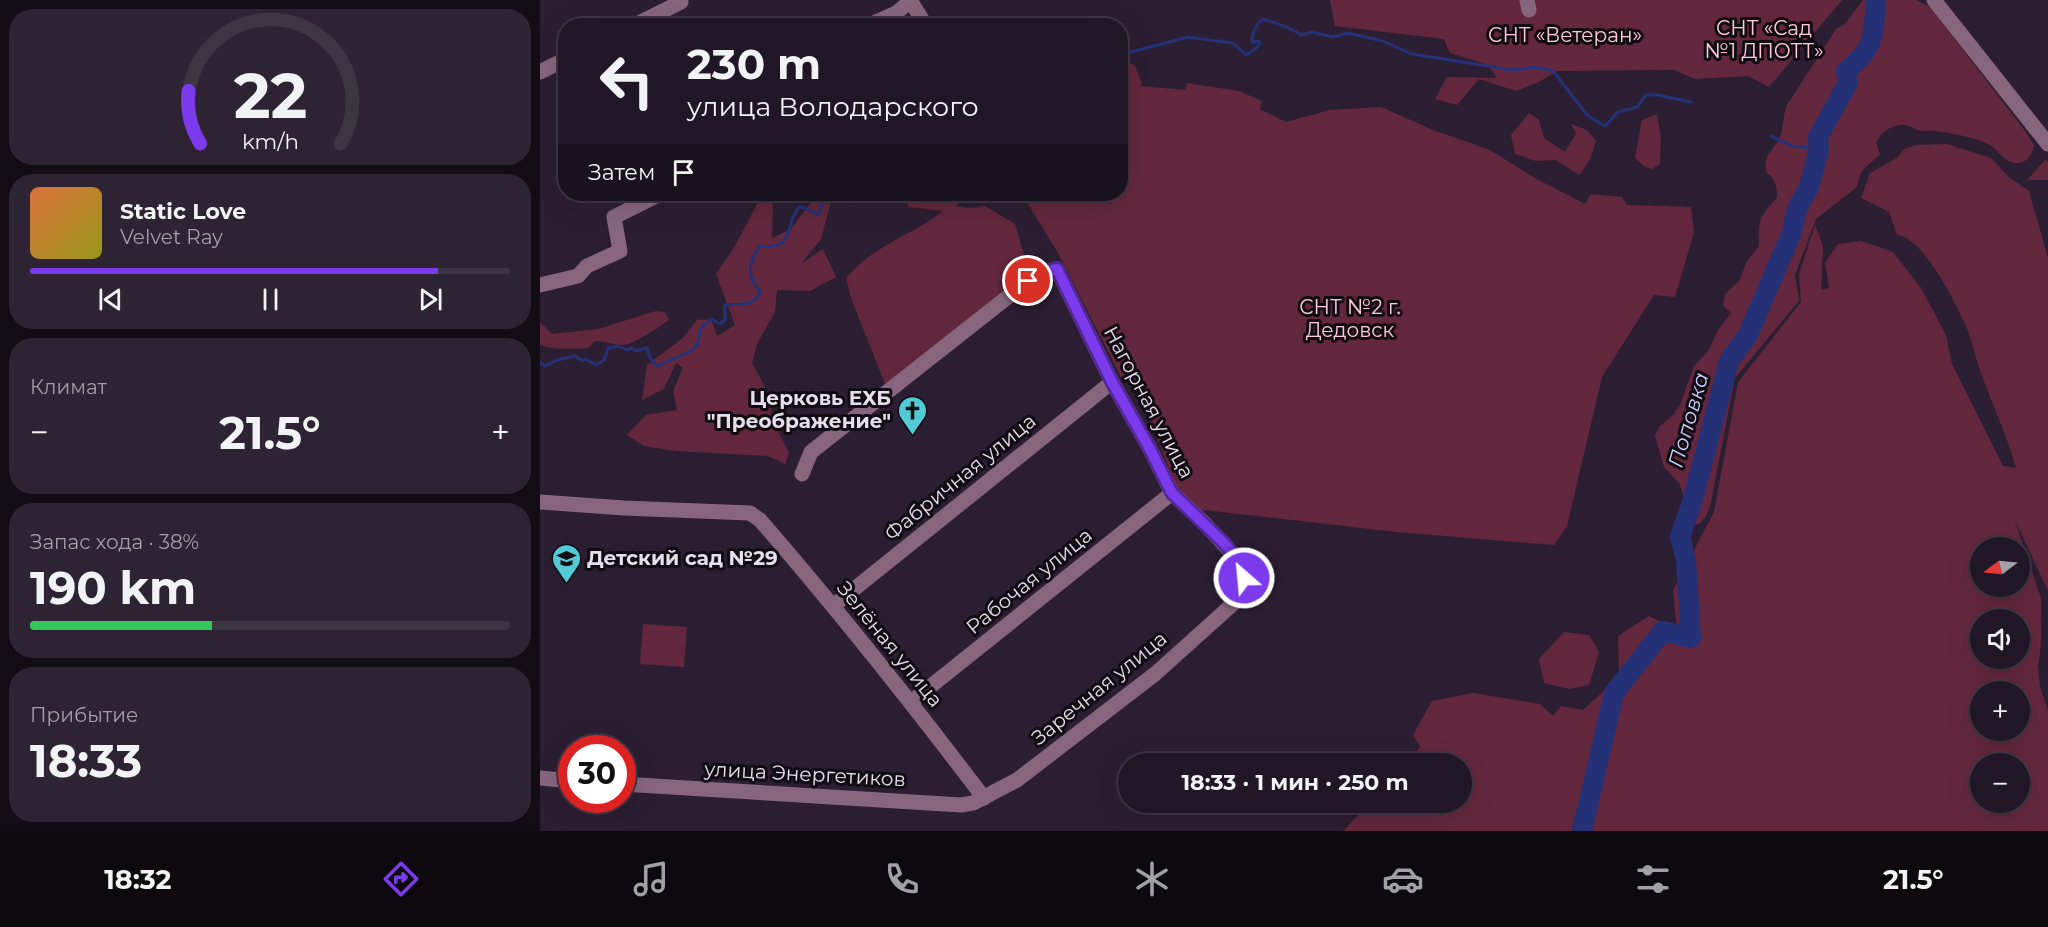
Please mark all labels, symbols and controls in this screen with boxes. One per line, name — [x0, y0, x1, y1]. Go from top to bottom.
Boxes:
park label: СНТ «Сад №1 ДПОТТ» — [1704, 16, 1824, 63]
park label: СНТ «Ветеран» — [1488, 23, 1642, 47]
text: 230 m — [687, 38, 821, 90]
icon: left — [588, 42, 666, 120]
text: 22 — [233, 58, 307, 134]
text: улица Володарского — [687, 90, 979, 123]
text: km/h — [241, 128, 299, 154]
icon: arrive — [667, 156, 700, 189]
text: Затем — [588, 159, 655, 186]
text: Static Love — [120, 198, 246, 225]
text: Velvet Ray — [120, 225, 223, 249]
pin — [1002, 255, 1053, 306]
icon: arrive — [1011, 264, 1044, 297]
icon: previous — [94, 283, 127, 316]
icon: pause — [254, 283, 287, 316]
icon: next — [414, 283, 447, 316]
park label: СНТ №2 г. Дедовск — [1299, 295, 1401, 342]
street label: Нагорная улица — [1099, 322, 1199, 482]
water label: Поповка — [1663, 370, 1713, 470]
text: Климат — [30, 375, 107, 399]
place label: Церковь ЕХБ "Преображение" — [707, 386, 891, 433]
church icon: Церковь ЕХБ "Преображение" — [896, 394, 928, 436]
text: 21.5° — [219, 405, 321, 460]
street label: Фабричная улица — [880, 409, 1040, 545]
text: − — [30, 412, 49, 452]
text: + — [491, 412, 510, 452]
street label: Рабочая улица — [961, 523, 1097, 639]
text: Запас хода · 38% — [30, 530, 199, 554]
north arrow — [1970, 537, 2030, 597]
map controls — [1970, 537, 2030, 813]
school or university icon: Детский сад №29 — [550, 542, 582, 584]
place label: Детский сад №29 — [587, 546, 778, 570]
position arrow — [1212, 546, 1276, 610]
text: 190 km — [30, 560, 196, 615]
street label: Зелёная улица — [832, 576, 948, 712]
button: sound — [1970, 609, 2030, 669]
street label: Заречная улица — [1027, 626, 1171, 750]
button: + — [1970, 681, 2030, 741]
text: Прибытие — [30, 703, 138, 727]
text: 18:33 — [30, 733, 142, 788]
speed limit sign: 30 — [558, 735, 636, 813]
button: − — [1970, 753, 2030, 813]
street label: улица Энергетиков — [703, 757, 906, 791]
text: 18:33 · 1 мин · 250 m — [1181, 769, 1409, 796]
icon: directions — [380, 858, 422, 900]
icon: music — [630, 858, 672, 900]
icon: phone — [881, 858, 923, 900]
icon: climate — [1131, 858, 1173, 900]
icon: car — [1382, 858, 1424, 900]
icon: filters — [1632, 858, 1674, 900]
text: 18:32 — [104, 863, 172, 896]
text: 21.5° — [1883, 863, 1944, 896]

